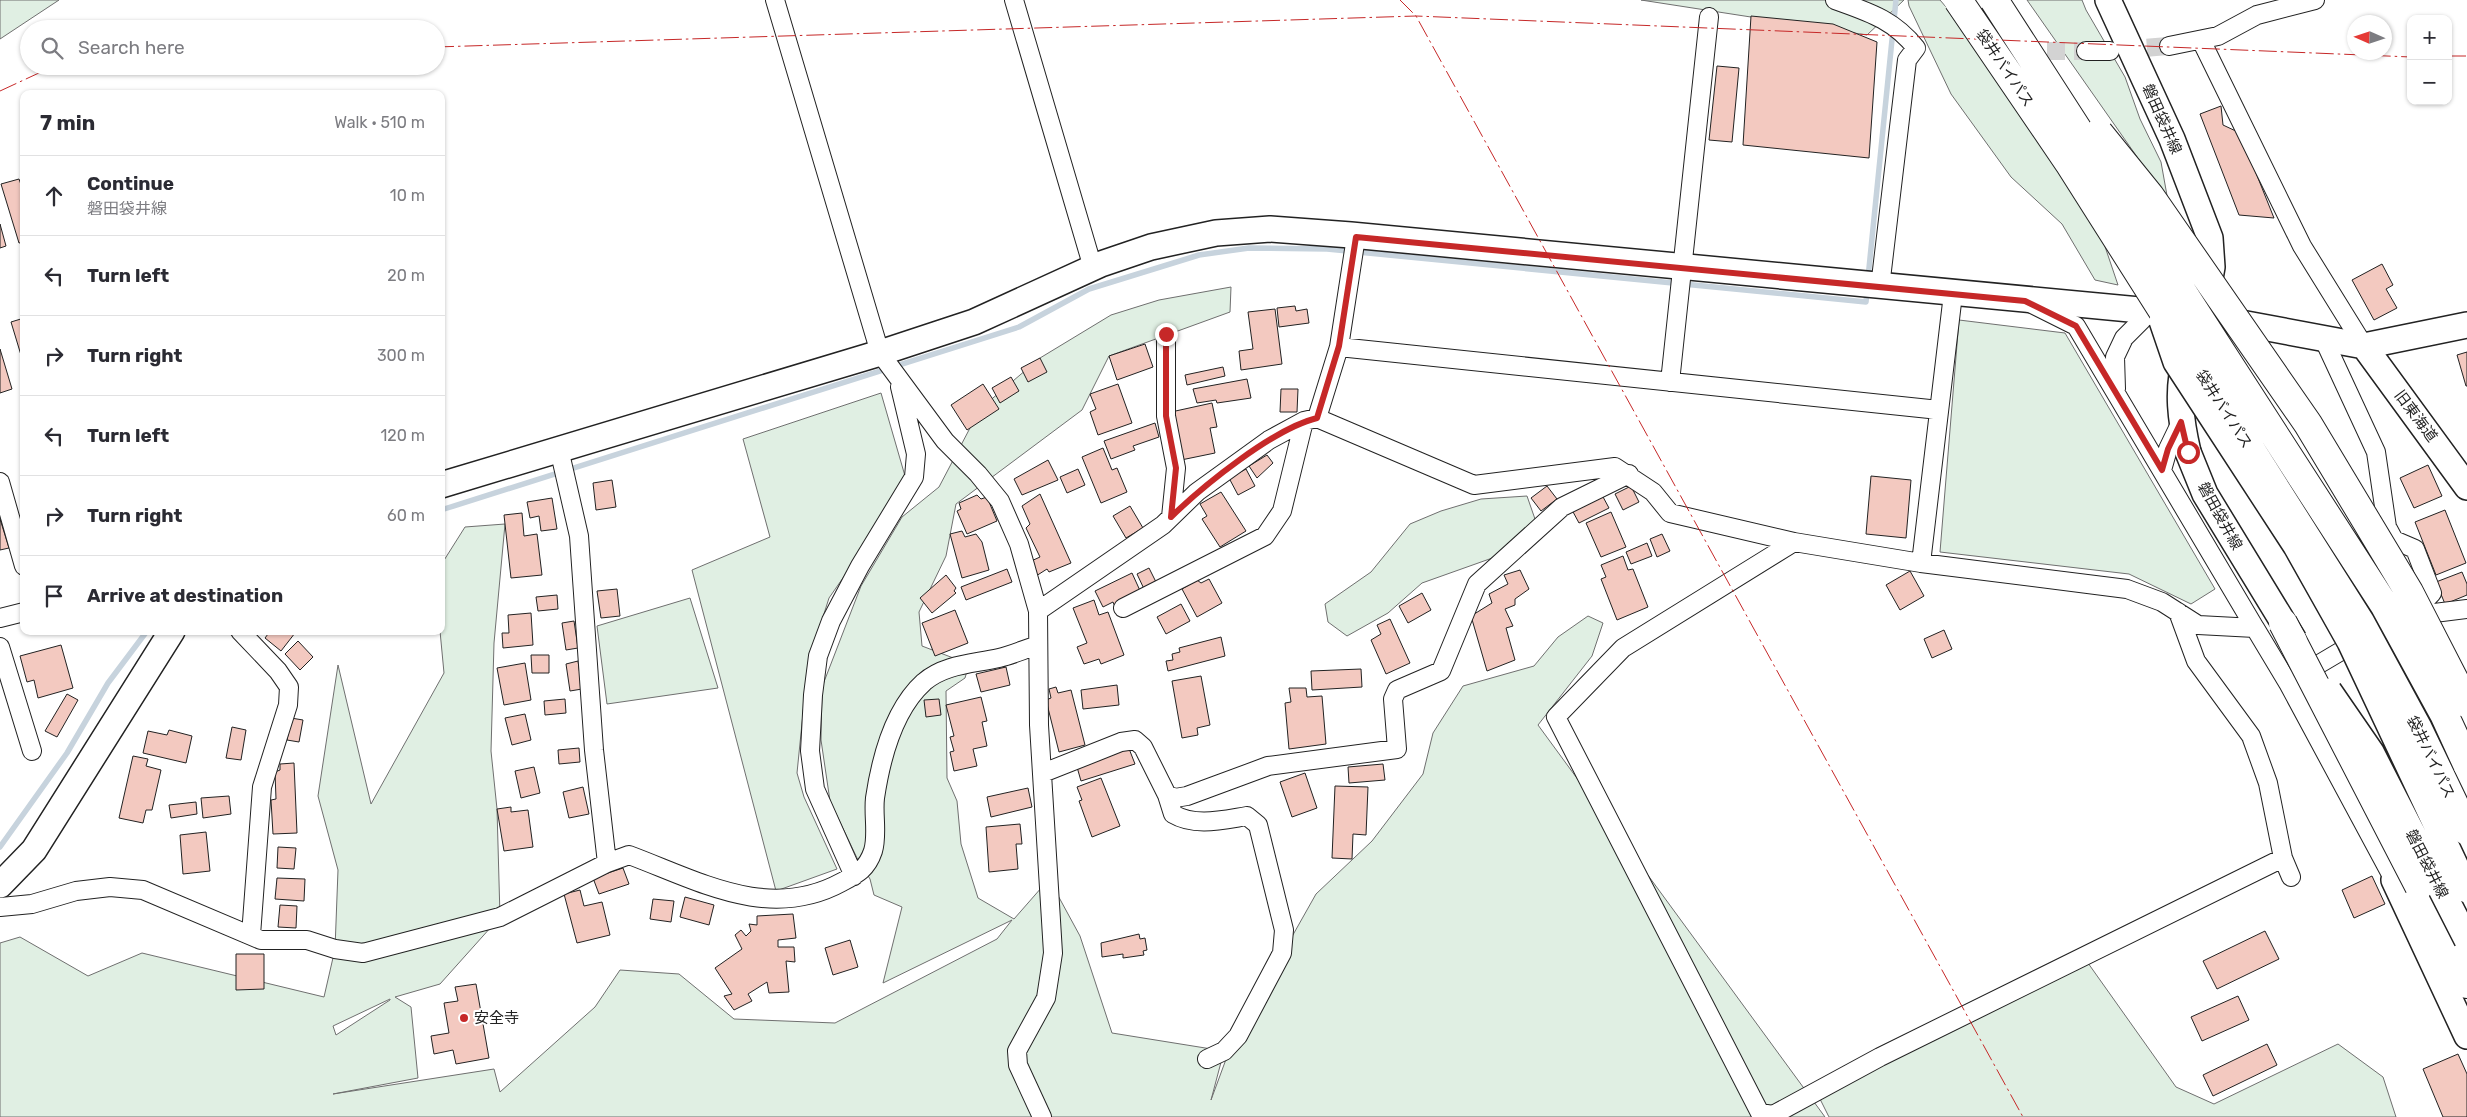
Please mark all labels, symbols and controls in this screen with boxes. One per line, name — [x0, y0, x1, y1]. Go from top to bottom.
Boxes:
north arrow — [2347, 15, 2392, 60]
map controls — [2407, 15, 2452, 105]
button: + — [2407, 15, 2452, 60]
search box — [20, 20, 445, 75]
street label: 袋井バイパス — [1972, 26, 2038, 110]
icon: search — [38, 34, 66, 62]
text: Search here — [78, 36, 185, 59]
button: − — [2407, 60, 2452, 105]
street label: 磐田袋井線 — [2139, 81, 2185, 157]
text: 7 min — [40, 110, 95, 135]
text: Walk · 510 m — [334, 113, 425, 132]
text: Continue — [87, 172, 174, 195]
icon: ahead — [40, 182, 68, 210]
text: 10 m — [390, 186, 425, 205]
text: 磐田袋井線 — [87, 199, 167, 218]
icon: left — [40, 262, 68, 290]
text: Turn left — [87, 264, 169, 287]
text: 20 m — [387, 266, 425, 285]
route end — [1155, 323, 1178, 346]
icon: right — [40, 342, 68, 370]
text: Turn right — [87, 344, 182, 367]
text: 300 m — [377, 346, 425, 365]
street label: 袋井バイパス — [2192, 366, 2256, 452]
street label: 旧東海道 — [2391, 387, 2441, 445]
icon: left — [40, 422, 68, 450]
text: Turn left — [87, 424, 169, 447]
text: 120 m — [380, 426, 425, 445]
route start — [2177, 441, 2200, 464]
street label: 磐田袋井線 — [2194, 479, 2246, 553]
icon: right — [40, 502, 68, 530]
text: Turn right — [87, 504, 182, 527]
text: 60 m — [387, 506, 425, 525]
icon: arrive — [40, 582, 68, 610]
text: Arrive at destination — [87, 584, 283, 607]
street label: 袋井バイパス — [2403, 713, 2459, 801]
street label: 磐田袋井線 — [2402, 826, 2452, 902]
place label: 安全寺 — [474, 1009, 519, 1027]
marker: 安全寺 — [458, 1012, 470, 1024]

